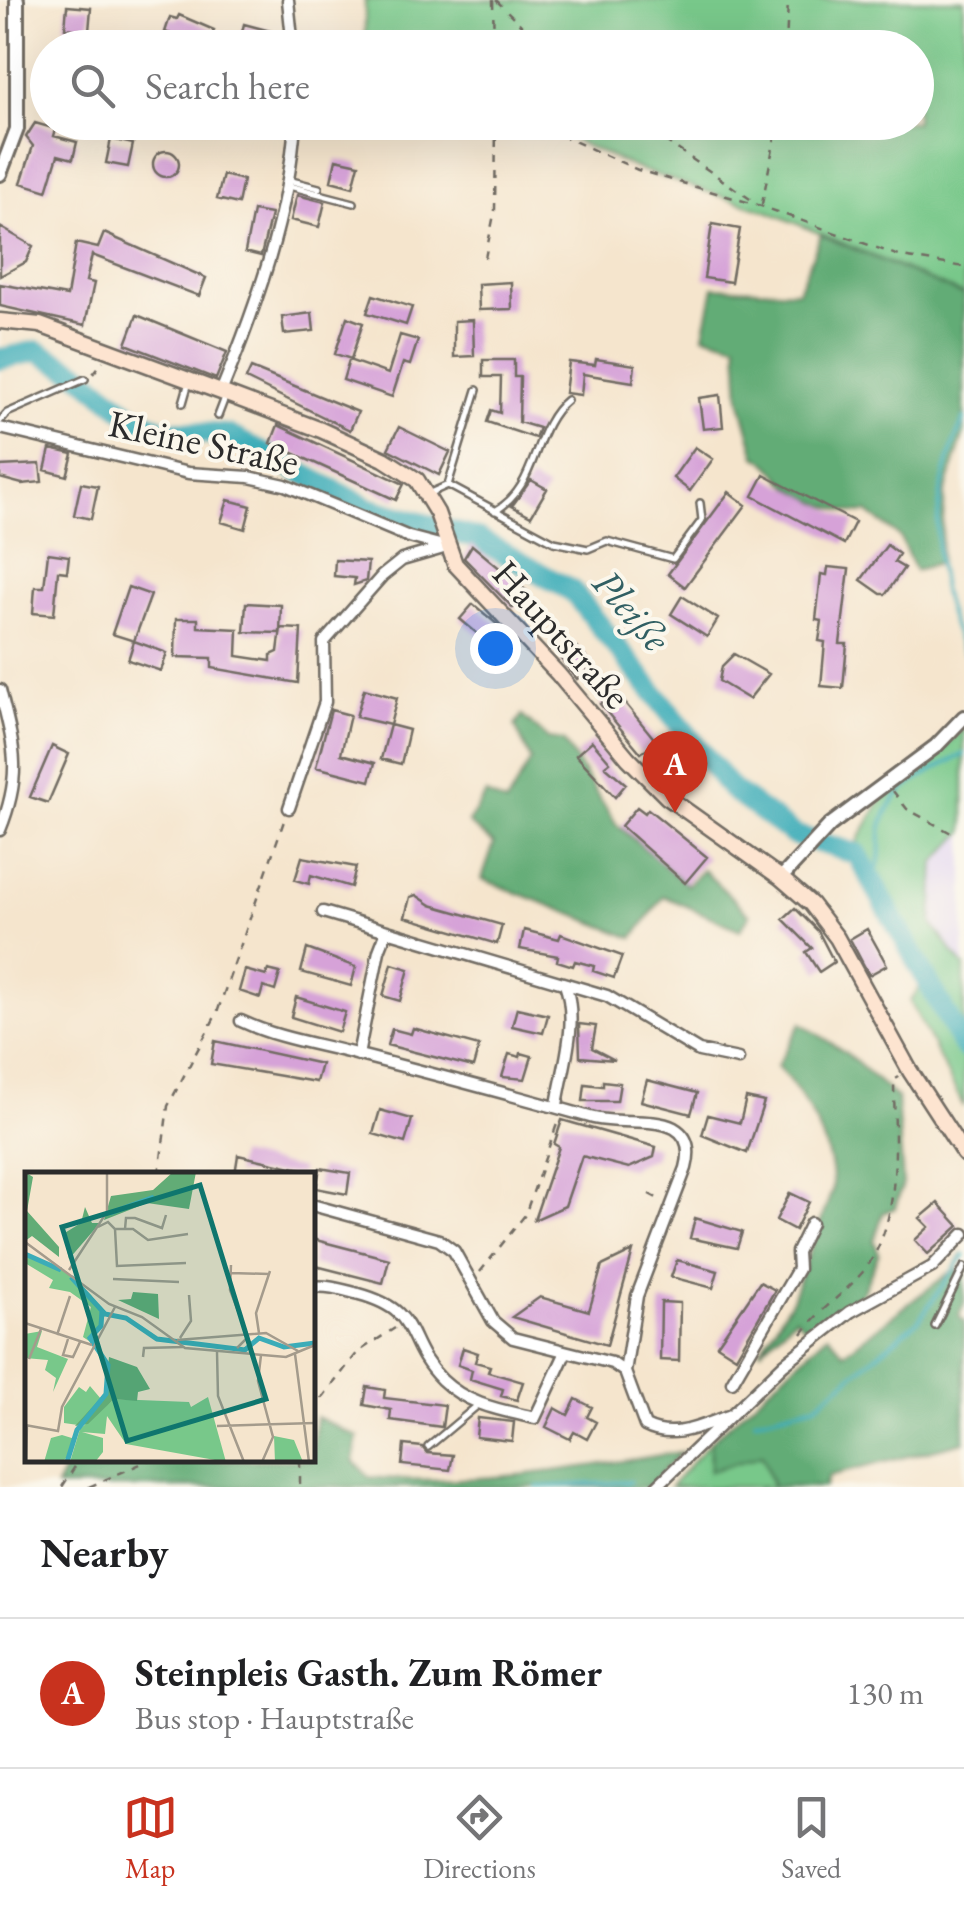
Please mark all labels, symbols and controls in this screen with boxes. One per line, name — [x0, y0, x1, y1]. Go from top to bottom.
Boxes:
search box — [30, 30, 934, 140]
icon: search — [65, 58, 120, 113]
text: Search here — [145, 61, 310, 110]
street label: Kleine Straße — [104, 398, 304, 486]
street label: Hauptstraße — [482, 549, 642, 719]
water label: Pleiße — [582, 557, 683, 663]
your location — [470, 623, 521, 674]
pin: A — [642, 730, 708, 813]
inset map — [25, 1172, 315, 1462]
text: Nearby — [40, 1525, 169, 1580]
text: Steinpleis Gasth. Zum Römer — [135, 1648, 602, 1697]
text: A — [61, 1672, 84, 1714]
text: 130 m — [847, 1672, 924, 1714]
text: Bus stop · Hauptstraße — [135, 1697, 414, 1739]
tab: Map — [123, 1790, 178, 1886]
tab: Directions — [423, 1790, 536, 1886]
tab: Saved — [781, 1790, 841, 1886]

